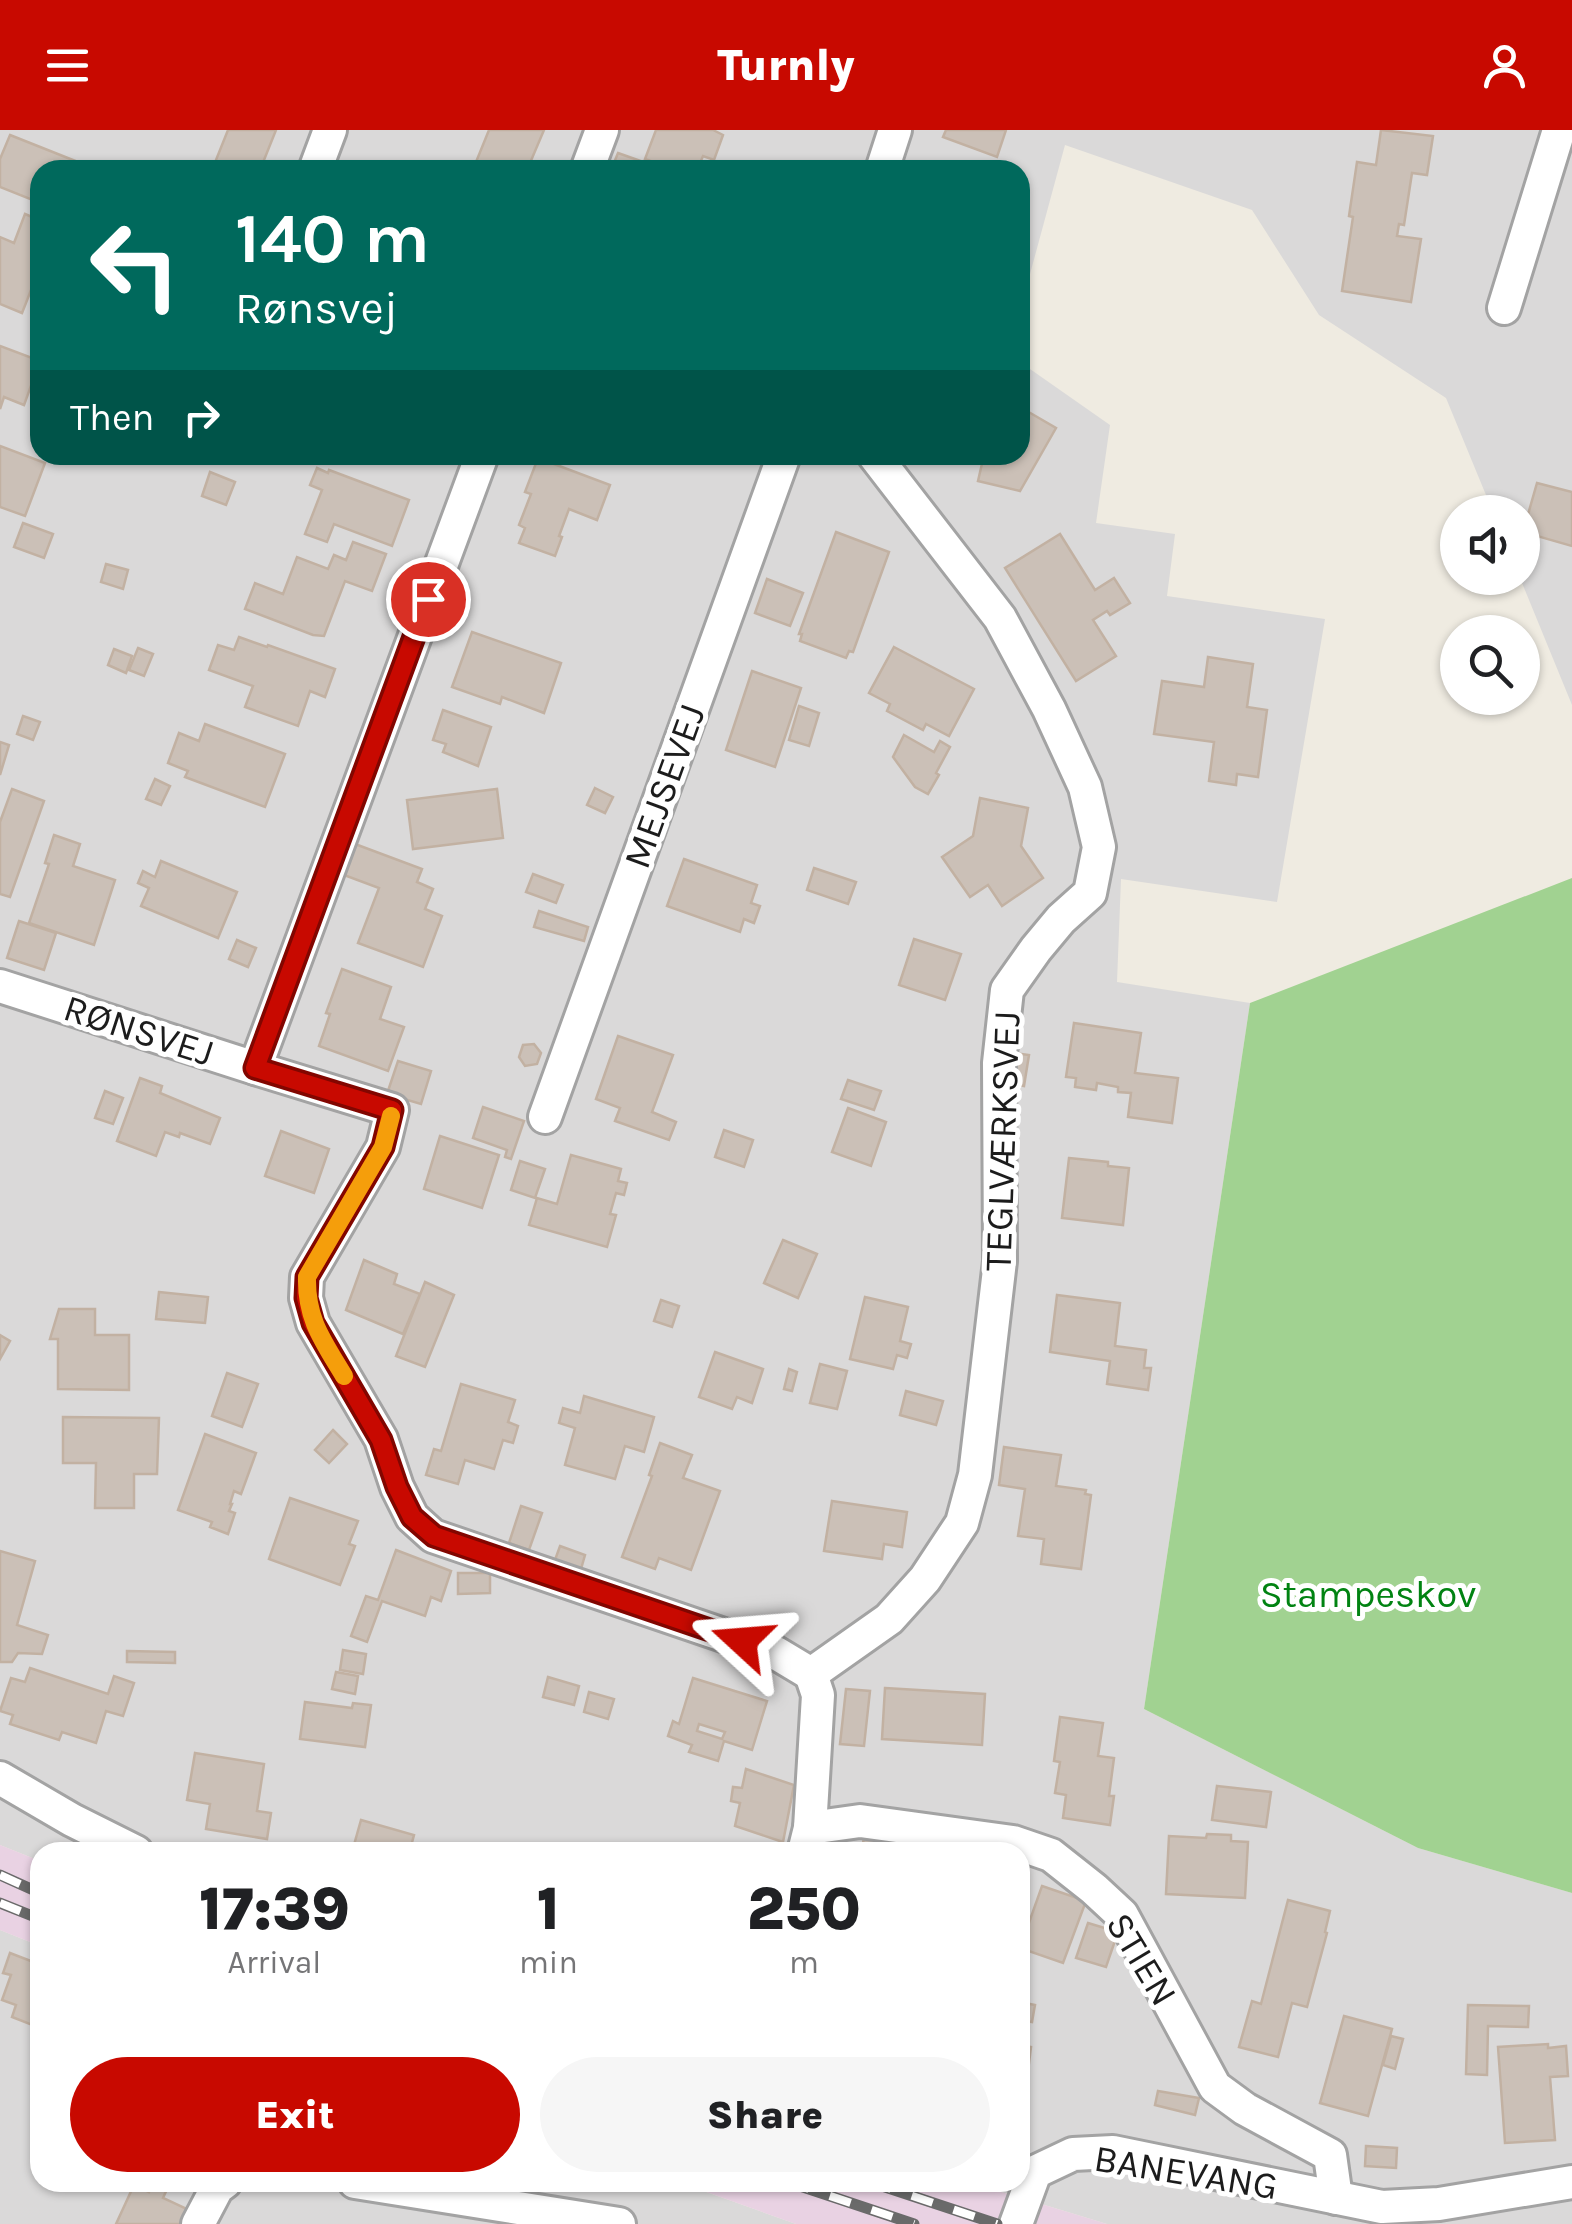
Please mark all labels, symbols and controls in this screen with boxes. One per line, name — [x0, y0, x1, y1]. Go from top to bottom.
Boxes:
icon: menu — [40, 38, 95, 93]
icon: person — [1477, 38, 1532, 93]
text: Turnly — [717, 39, 855, 91]
text: 140 m — [235, 198, 430, 280]
icon: left — [70, 200, 200, 330]
text: Rønsvej — [235, 282, 398, 334]
icon: right — [174, 390, 229, 445]
text: Then — [70, 395, 154, 440]
map controls — [1440, 495, 1540, 715]
button: sound — [1440, 495, 1540, 595]
pin — [386, 557, 471, 642]
icon: arrive — [401, 572, 456, 627]
button: search — [1440, 615, 1540, 715]
street label: MEJSEVEJ — [614, 698, 715, 874]
street label: RØNSVEJ — [58, 985, 219, 1076]
street label: TEGLVÆRKSVEJ — [975, 1010, 1030, 1272]
park label: Stampeskov — [1260, 1572, 1476, 1617]
position arrow — [690, 1589, 794, 1693]
text: 17:39 — [199, 1874, 350, 1944]
text: 1 — [537, 1874, 560, 1944]
text: 250 — [747, 1874, 861, 1944]
street label: STIEN — [1097, 1905, 1187, 2014]
text: Arrival — [228, 1944, 321, 1981]
text: min — [519, 1944, 578, 1981]
text: m — [789, 1944, 819, 1981]
button: Exit — [70, 2057, 520, 2172]
button: Share — [540, 2057, 990, 2172]
street label: BANEVANG — [1091, 2136, 1281, 2209]

